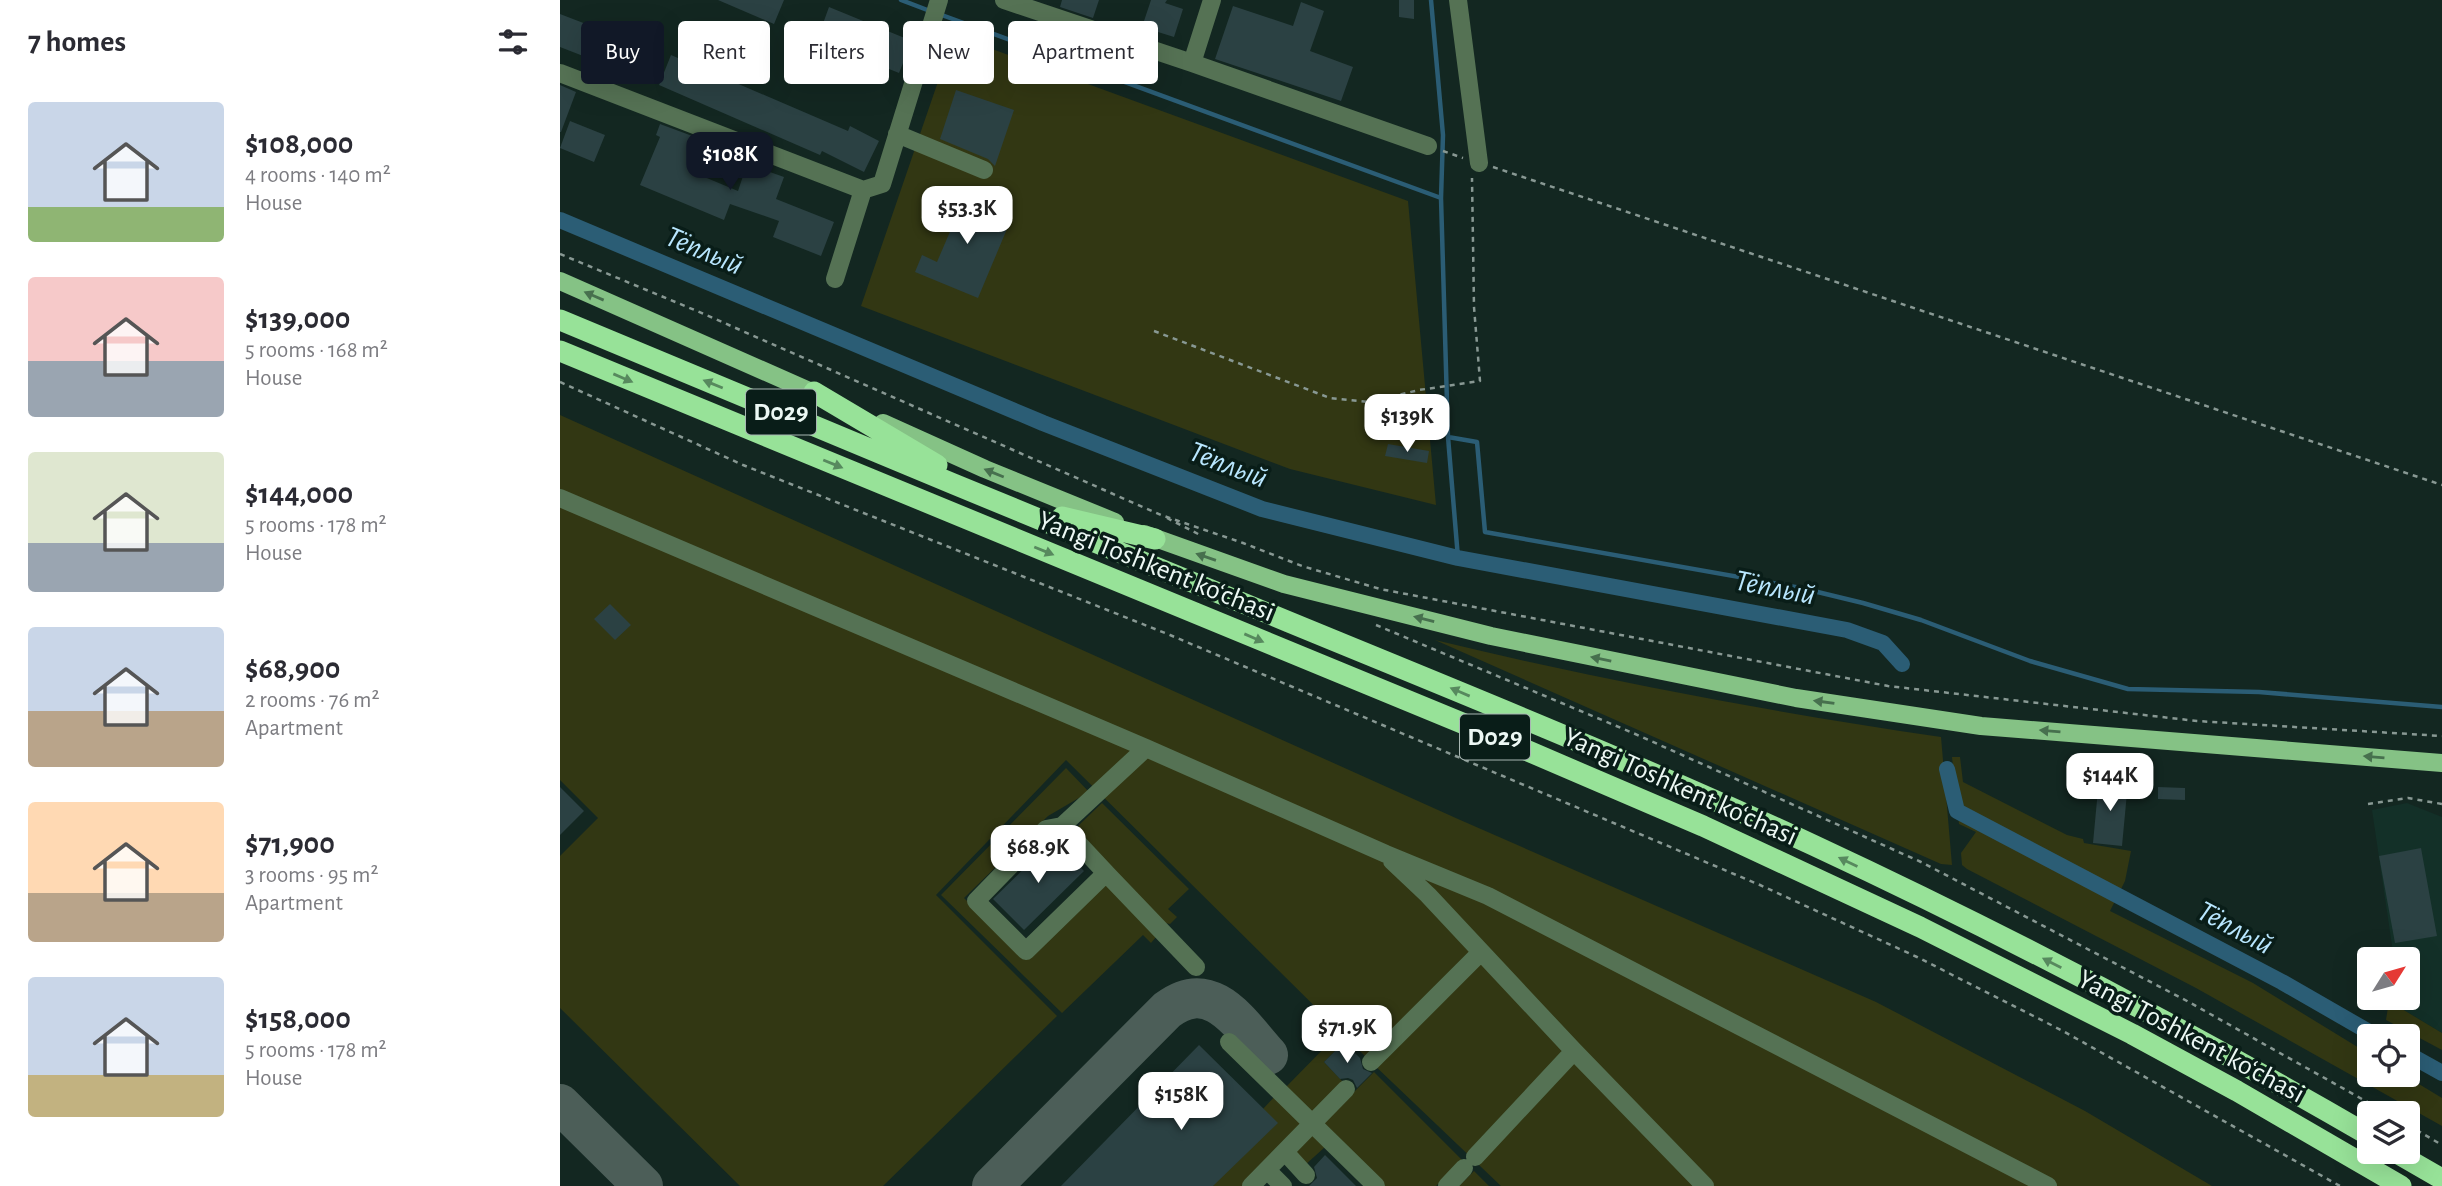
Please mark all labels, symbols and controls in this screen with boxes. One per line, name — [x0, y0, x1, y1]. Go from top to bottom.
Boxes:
chip: Buy — [581, 21, 664, 84]
chip: Rent — [678, 21, 770, 84]
chip: Filters — [784, 21, 889, 84]
chip: New — [903, 21, 994, 84]
chip: Apartment — [1008, 21, 1158, 84]
icon: filters — [494, 23, 532, 61]
text: 7 homes — [28, 27, 126, 57]
text: $108,000 — [245, 129, 353, 159]
icon: home — [84, 130, 168, 214]
pin: $108K — [681, 132, 779, 192]
text: $108K — [702, 143, 758, 166]
text: 4 rooms · 140 m² — [245, 164, 391, 187]
pin: $53.3K — [910, 187, 1024, 246]
text: House — [245, 192, 302, 215]
text: $53.3K — [938, 197, 996, 220]
water label: Тёплый — [661, 221, 747, 281]
one-way arrow — [584, 290, 605, 301]
text: $139,000 — [245, 304, 350, 334]
icon: home — [84, 305, 168, 389]
text: 5 rooms · 168 m² — [245, 339, 388, 362]
text: House — [245, 367, 302, 390]
one-way arrow — [613, 372, 634, 383]
one-way arrow — [703, 378, 723, 390]
road number: D029 — [746, 390, 816, 434]
pin: $139K — [1358, 394, 1456, 454]
text: $139K — [1380, 405, 1434, 428]
water label: Тёплый — [1185, 436, 1271, 494]
one-way arrow — [823, 459, 844, 470]
one-way arrow — [984, 467, 1005, 478]
text: $144,000 — [245, 479, 353, 509]
icon: home — [84, 480, 168, 564]
street label: Yangi Toshkent ko‘chasi — [1034, 507, 1278, 627]
text: 5 rooms · 178 m² — [245, 514, 387, 537]
text: House — [245, 542, 302, 565]
one-way arrow — [1033, 545, 1054, 556]
one-way arrow — [1195, 551, 1216, 562]
water label: Тёплый — [1732, 566, 1818, 610]
one-way arrow — [1413, 613, 1435, 624]
one-way arrow — [1244, 632, 1265, 643]
one-way arrow — [1590, 653, 1612, 664]
text: $68,900 — [245, 654, 340, 684]
icon: home — [84, 655, 168, 739]
one-way arrow — [1450, 686, 1470, 698]
text: 2 rooms · 76 m² — [245, 689, 379, 712]
one-way arrow — [1813, 697, 1835, 708]
road number: D029 — [1460, 715, 1530, 760]
text: Apartment — [245, 717, 343, 740]
street label: Yangi Toshkent ko‘chasi — [1559, 723, 1801, 851]
one-way arrow — [2038, 725, 2060, 736]
one-way arrow — [2363, 751, 2385, 762]
pin: $144K — [2061, 754, 2159, 813]
text: $144K — [2082, 764, 2138, 787]
pin: $68.9K — [981, 826, 1095, 885]
text: $71,900 — [245, 829, 335, 859]
icon: home — [84, 830, 168, 914]
text: $68.9K — [1007, 836, 1069, 859]
one-way arrow — [1838, 856, 1858, 867]
text: 3 rooms · 95 m² — [245, 864, 378, 887]
text: Apartment — [245, 892, 343, 915]
water label: Тёплый — [2192, 896, 2278, 960]
north arrow — [2357, 947, 2420, 1010]
map controls — [2357, 947, 2420, 1164]
one-way arrow — [2042, 957, 2062, 968]
street label: Yangi Toshkent ko‘chasi — [2073, 965, 2309, 1109]
text: $158,000 — [245, 1004, 351, 1034]
icon: home — [84, 1005, 168, 1089]
pin: $71.9K — [1290, 1006, 1404, 1065]
text: $71.9K — [1318, 1016, 1376, 1039]
button: locate — [2357, 1024, 2420, 1087]
text: 5 rooms · 178 m² — [245, 1039, 387, 1062]
text: House — [245, 1067, 302, 1090]
pin: $158K — [1132, 1072, 1230, 1132]
text: $158K — [1154, 1083, 1208, 1106]
button: layers — [2357, 1101, 2420, 1164]

